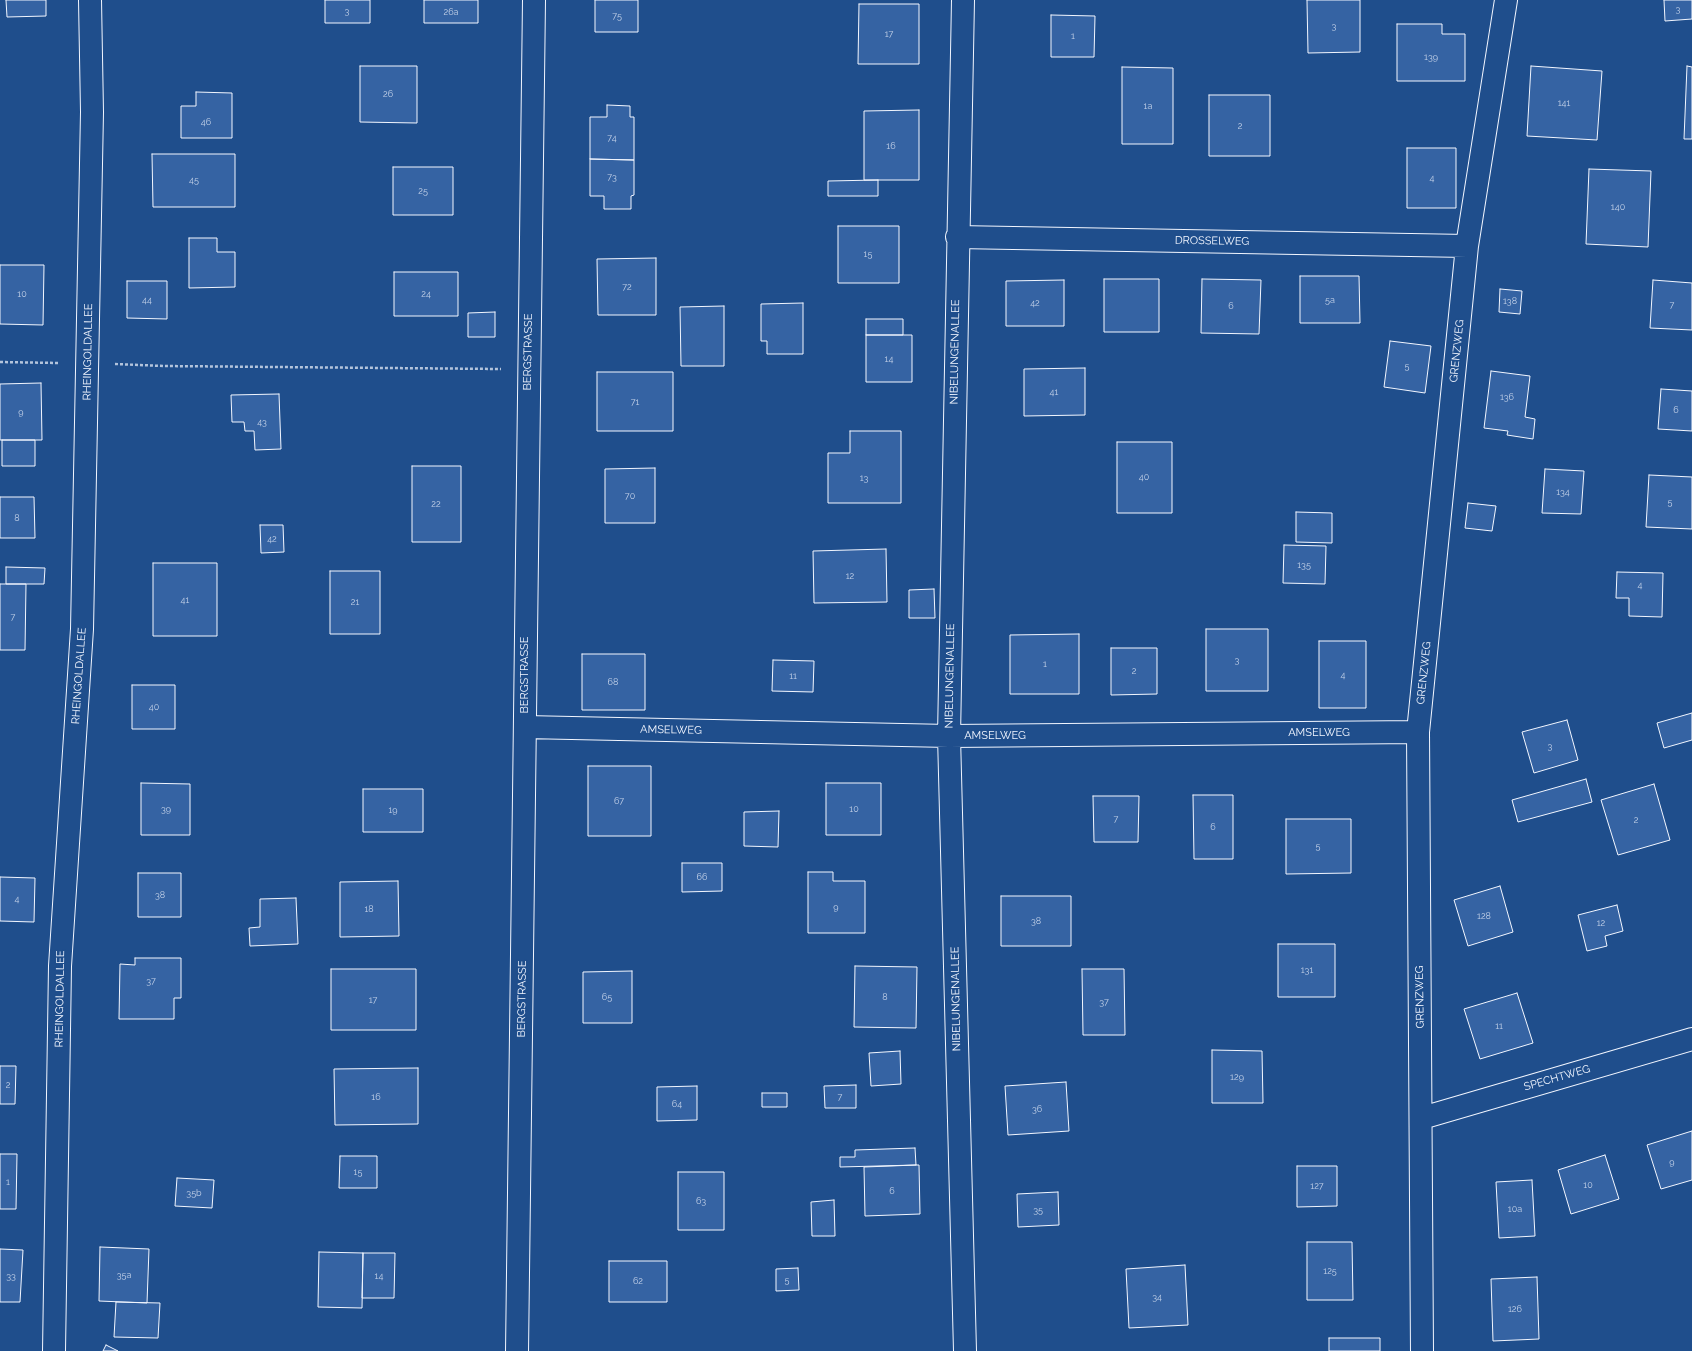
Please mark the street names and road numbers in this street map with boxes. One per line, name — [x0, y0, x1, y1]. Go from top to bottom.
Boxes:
street label: DROSSELWEG — [1175, 234, 1249, 248]
street label: NIBELUNGENALLEE — [947, 299, 963, 405]
street label: RHEINGOLDALLEE — [81, 303, 95, 401]
street label: BERGSTRASSE — [521, 313, 535, 391]
street label: GRENZWEG — [1447, 319, 1467, 383]
street label: NIBELUNGENALLEE — [942, 623, 958, 729]
street label: RHEINGOLDALLEE — [69, 627, 89, 725]
street label: BERGSTRASSE — [518, 637, 532, 713]
street label: GRENZWEG — [1414, 641, 1434, 705]
street label: AMSELWEG — [640, 723, 702, 737]
street label: AMSELWEG — [1288, 726, 1350, 740]
street label: AMSELWEG — [964, 729, 1026, 743]
street label: NIBELUNGENALLEE — [948, 946, 964, 1052]
street label: RHEINGOLDALLEE — [53, 950, 67, 1048]
street label: BERGSTRASSE — [515, 960, 529, 1038]
street label: GRENZWEG — [1413, 965, 1427, 1029]
street label: SPECHTWEG — [1522, 1062, 1592, 1094]

